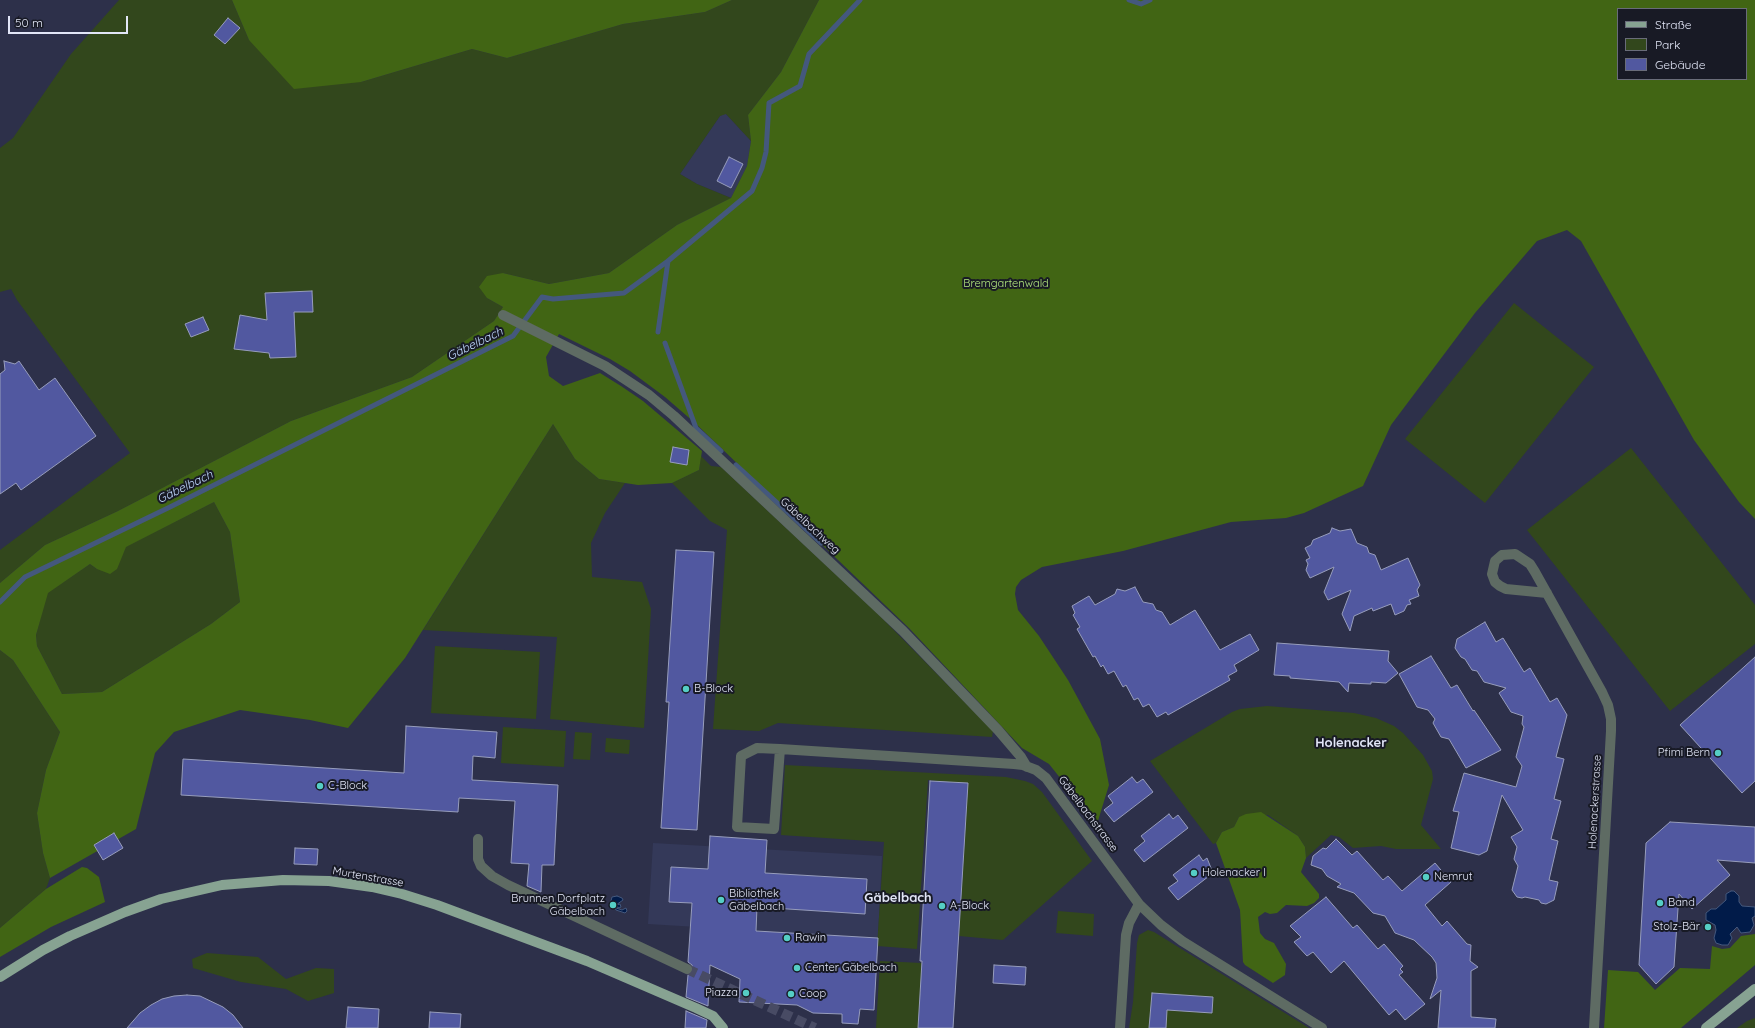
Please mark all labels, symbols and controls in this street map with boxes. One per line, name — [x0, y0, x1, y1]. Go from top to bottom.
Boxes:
scale bar — [10, 8, 130, 34]
legend — [1617, 8, 1747, 80]
text: 50 m — [15, 15, 43, 30]
text: Straße — [1655, 17, 1692, 32]
text: Park — [1655, 37, 1680, 52]
text: Gebäude — [1655, 57, 1705, 72]
park label: Bremgartenwald — [963, 277, 1049, 291]
water label: Gäbelbach — [445, 324, 505, 364]
water label: Gäbelbach — [155, 467, 215, 507]
street label: Gäbelbachweg — [778, 495, 842, 557]
place label: B-Block — [694, 682, 733, 696]
marker: B-Block — [681, 684, 691, 694]
district label: Holenacker — [1315, 735, 1387, 751]
place label: Pfimi Bern — [1658, 746, 1710, 760]
marker: Pfimi Bern — [1713, 748, 1723, 758]
street label: Holenackerstrasse — [1586, 755, 1604, 849]
street label: Gäbelbachstrasse — [1055, 774, 1121, 854]
place label: C-Block — [328, 779, 367, 793]
marker: C-Block — [315, 781, 325, 791]
street label: Murtenstrasse — [331, 864, 405, 890]
place label: Holenacker I — [1202, 866, 1266, 880]
marker: Holenacker I — [1189, 868, 1199, 878]
place label: Nemrut — [1434, 870, 1472, 884]
marker: Nemrut — [1421, 872, 1431, 882]
place label: Bibliothek Gäbelbach — [729, 887, 784, 913]
district label: Gäbelbach — [864, 890, 932, 906]
place label: Brunnen Dorfplatz Gäbelbach — [511, 892, 605, 918]
marker: Bibliothek Gäbelbach — [716, 895, 726, 905]
place label: Band — [1668, 896, 1695, 910]
marker: Band — [1655, 898, 1665, 908]
place label: A-Block — [950, 899, 989, 913]
marker: Brunnen Dorfplatz Gäbelbach — [608, 900, 618, 910]
marker: A-Block — [937, 901, 947, 911]
place label: Stolz-Bär — [1653, 920, 1700, 934]
marker: Stolz-Bär — [1703, 922, 1713, 932]
place label: Rawin — [795, 931, 826, 945]
marker: Rawin — [782, 933, 792, 943]
place label: Center Gäbelbach — [805, 961, 897, 975]
marker: Center Gäbelbach — [792, 963, 802, 973]
place label: Piazza — [705, 986, 738, 1000]
place label: Coop — [799, 987, 826, 1001]
marker: Piazza — [741, 988, 751, 998]
marker: Coop — [786, 989, 796, 999]

